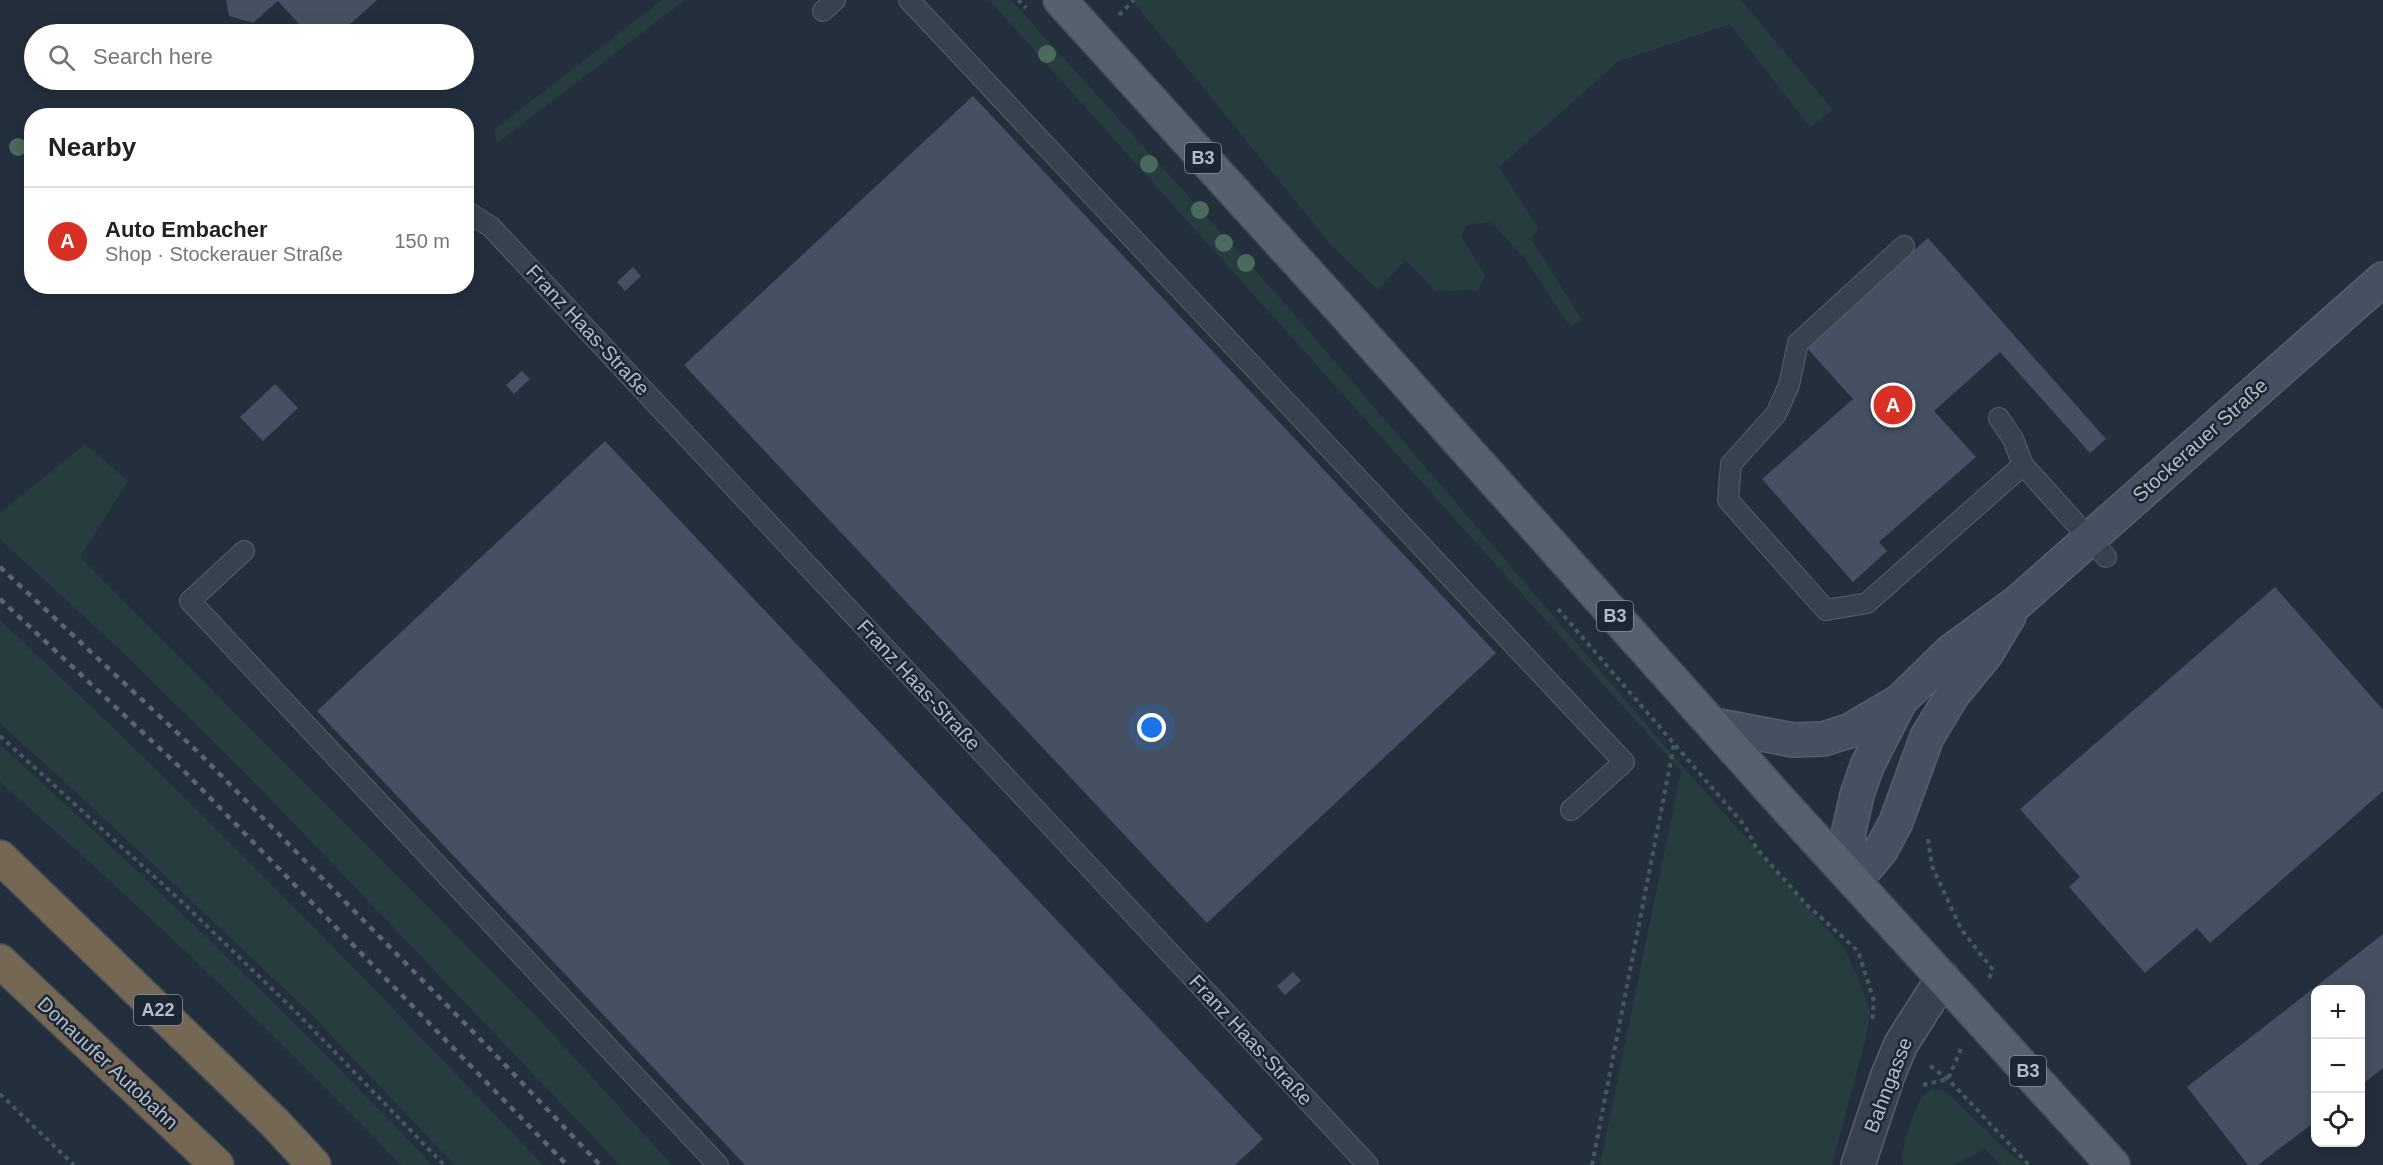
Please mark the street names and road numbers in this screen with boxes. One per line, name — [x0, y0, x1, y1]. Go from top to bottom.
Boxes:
road number: B3 — [1185, 143, 1221, 173]
street label: Franz Haas-Straße — [522, 260, 654, 400]
street label: Stockerauer Straße — [2128, 374, 2272, 506]
road number: B3 — [1597, 601, 1633, 631]
street label: Franz Haas-Straße — [853, 615, 985, 755]
street label: Franz Haas-Straße — [1185, 970, 1317, 1110]
street label: Donauufer Autobahn — [33, 992, 183, 1134]
road number: A22 — [134, 995, 182, 1025]
street label: Bahngasse — [1860, 1034, 1916, 1136]
road number: B3 — [2010, 1056, 2046, 1086]

